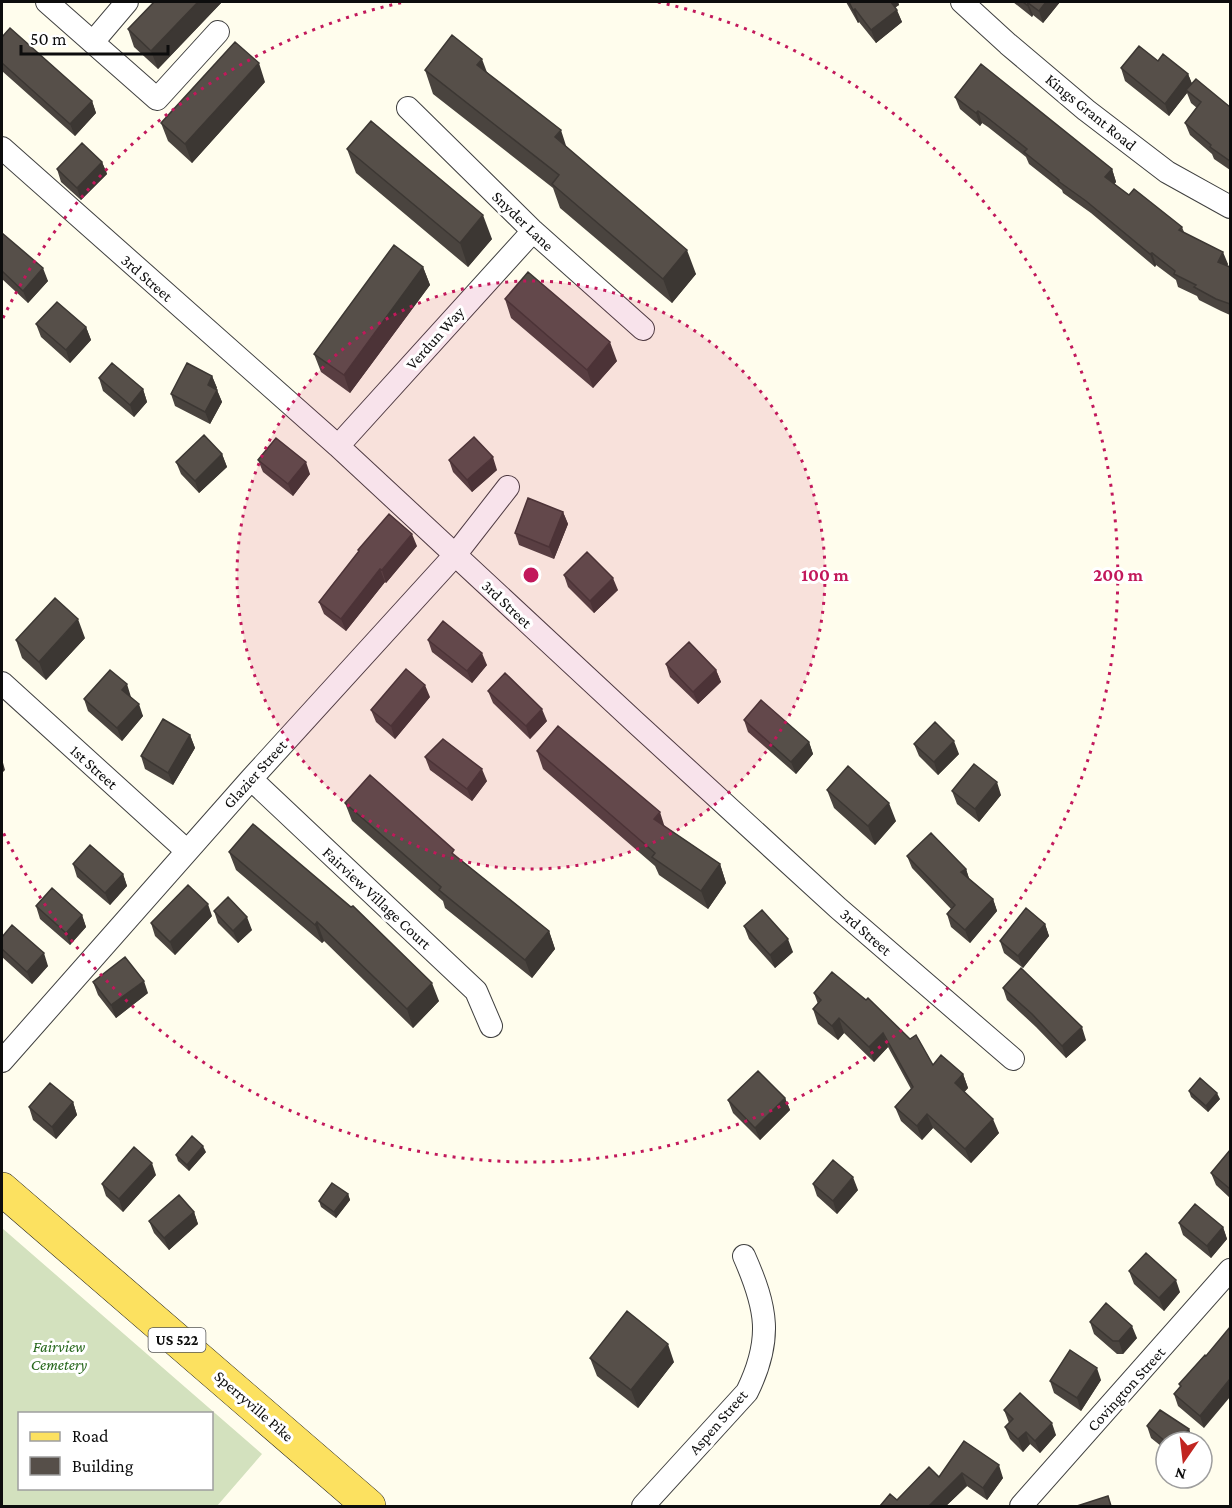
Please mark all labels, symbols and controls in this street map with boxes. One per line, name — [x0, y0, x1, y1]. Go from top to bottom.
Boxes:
scale bar — [21, 18, 168, 56]
text: 50 m — [30, 29, 67, 49]
street label: Kings Grant Road — [1042, 70, 1140, 155]
street label: Snyder Lane — [488, 188, 557, 255]
street label: 3rd Street — [118, 251, 176, 305]
street label: Verdun Way — [403, 303, 469, 373]
centre of rings — [521, 565, 541, 585]
text: 100 m — [801, 565, 849, 585]
text: 200 m — [1093, 565, 1144, 585]
street label: 3rd Street — [479, 577, 536, 632]
street label: Glazier Street — [220, 736, 291, 812]
street label: 1st Street — [67, 741, 122, 793]
street label: Fairview Village Court — [319, 844, 435, 954]
street label: 3rd Street — [837, 905, 895, 959]
road number: US 522 — [148, 1328, 206, 1352]
park label: Fairview Cemetery — [31, 1338, 88, 1374]
street label: Covington Street — [1084, 1343, 1169, 1435]
street label: Sperryville Pike — [211, 1367, 297, 1446]
street label: Aspen Street — [685, 1386, 752, 1458]
legend — [18, 1412, 213, 1490]
text: Road — [72, 1426, 109, 1446]
north arrow — [1154, 1430, 1214, 1490]
text: Building — [72, 1456, 134, 1476]
text: N — [1173, 1464, 1188, 1484]

